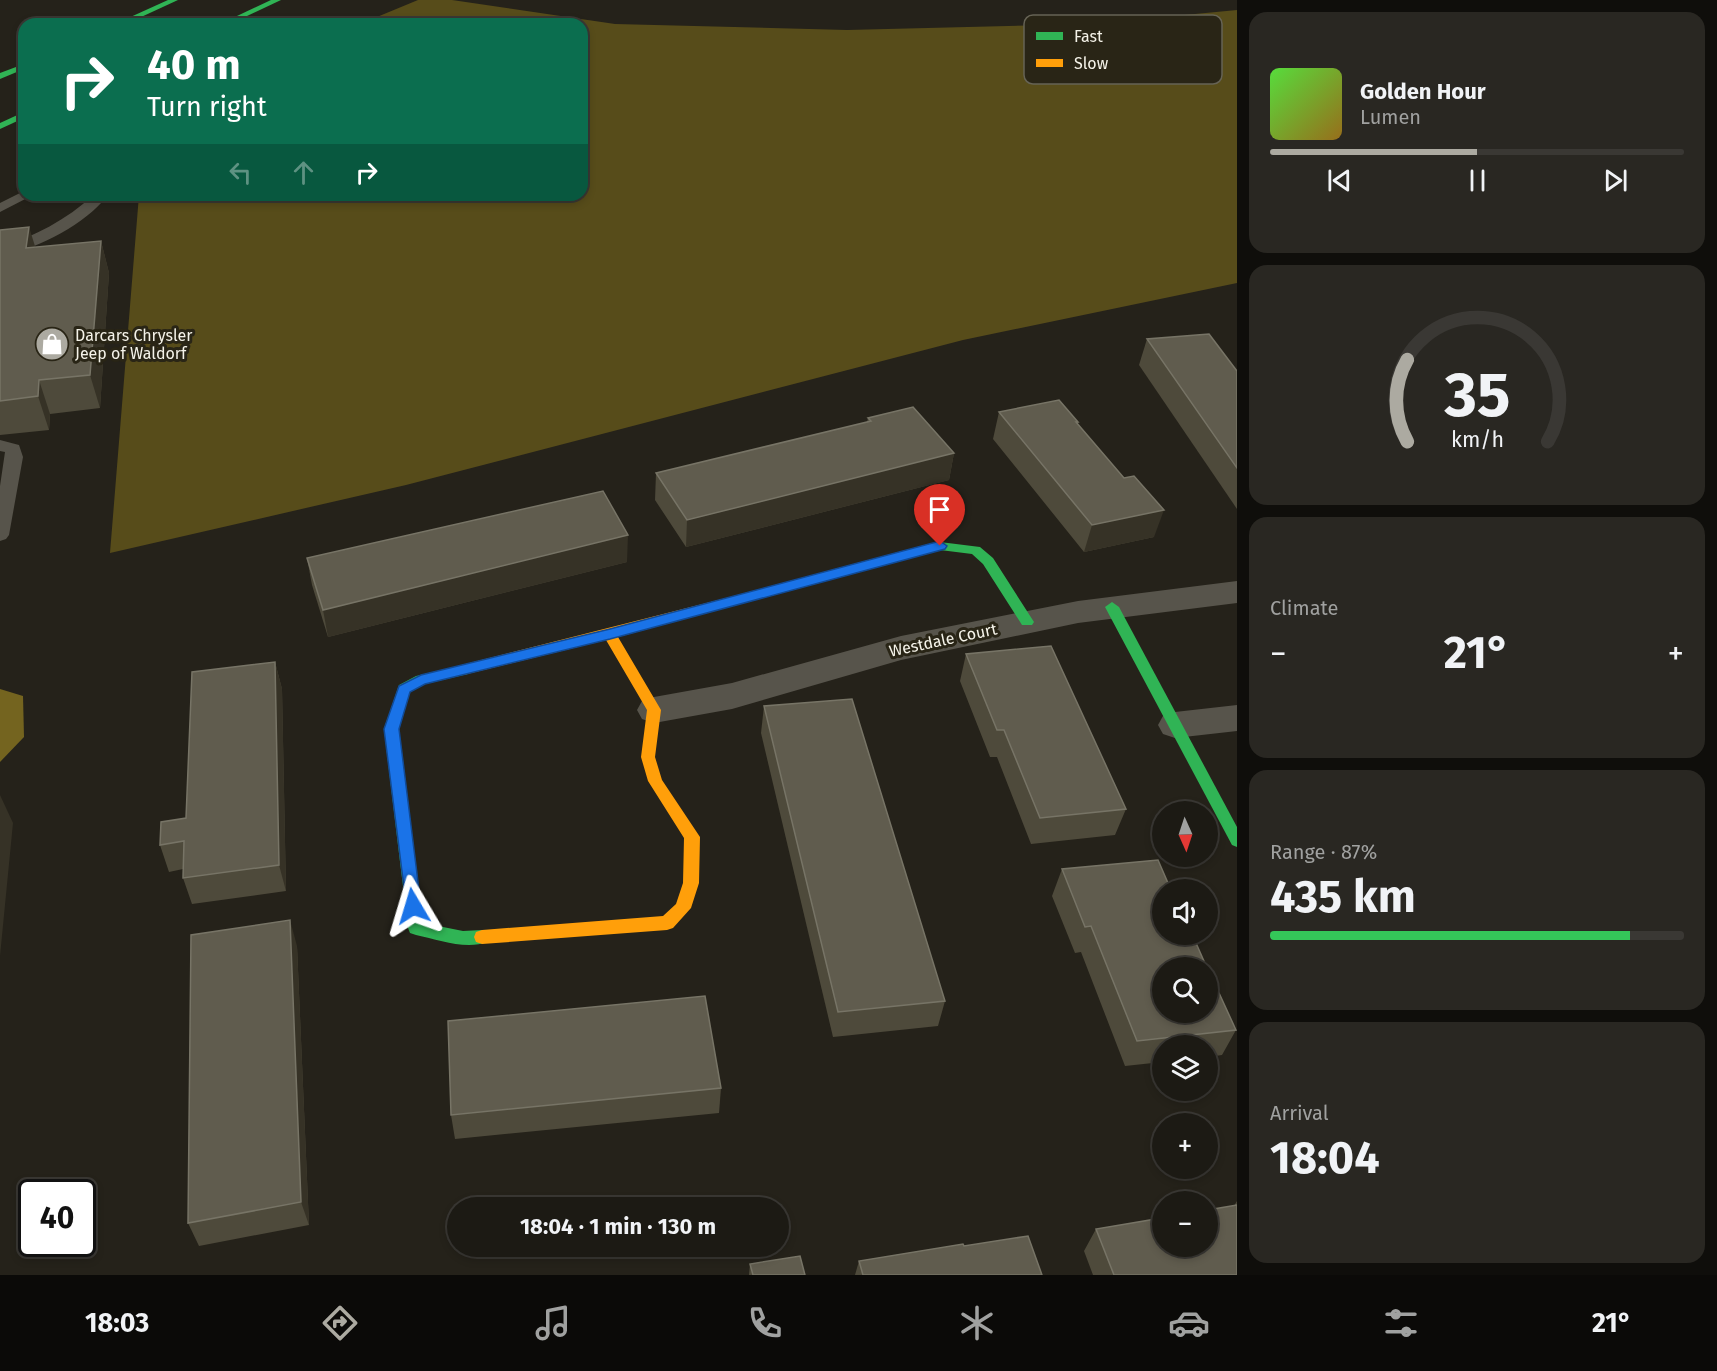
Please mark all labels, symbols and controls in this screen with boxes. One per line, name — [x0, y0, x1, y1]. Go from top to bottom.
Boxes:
legend — [1024, 15, 1222, 84]
text: Fast — [1074, 27, 1103, 46]
text: 40 m — [147, 40, 241, 90]
icon: right — [48, 42, 126, 120]
text: Slow — [1074, 54, 1109, 73]
text: Golden Hour — [1360, 78, 1486, 105]
text: Turn right — [147, 91, 267, 123]
text: Lumen — [1360, 105, 1421, 129]
icon: left — [224, 156, 257, 189]
icon: ahead — [287, 156, 320, 189]
icon: right — [350, 156, 383, 189]
icon: previous — [1323, 164, 1356, 197]
icon: pause — [1461, 164, 1494, 197]
icon: next — [1599, 164, 1632, 197]
shop icon: Darcars Chrysler Jeep of Waldorf — [34, 326, 70, 362]
place label: Darcars Chrysler Jeep of Waldorf — [75, 326, 193, 363]
text: 35 — [1443, 358, 1510, 433]
text: km/h — [1450, 427, 1504, 453]
pin — [914, 484, 965, 546]
icon: arrive — [923, 493, 956, 526]
text: Climate — [1270, 596, 1338, 620]
street label: Westdale Court — [887, 619, 999, 661]
text: 21° — [1444, 626, 1510, 680]
text: − — [1270, 634, 1287, 674]
text: + — [1668, 634, 1684, 674]
north arrow — [1152, 801, 1218, 867]
map controls — [1152, 801, 1218, 1257]
text: Range · 87% — [1270, 840, 1377, 864]
text: 435 km — [1270, 870, 1416, 924]
position arrow — [381, 874, 445, 938]
button: sound — [1152, 879, 1218, 945]
button: search — [1152, 957, 1218, 1023]
button: layers — [1152, 1035, 1218, 1101]
text: Arrival — [1270, 1101, 1329, 1125]
button: + — [1152, 1113, 1218, 1179]
text: 18:04 — [1270, 1131, 1380, 1185]
speed limit sign: 40 — [18, 1179, 96, 1257]
button: − — [1152, 1191, 1218, 1257]
text: 18:04 · 1 min · 130 m — [520, 1213, 716, 1240]
icon: directions — [319, 1302, 361, 1344]
icon: music — [532, 1302, 574, 1344]
icon: phone — [744, 1302, 786, 1344]
icon: climate — [956, 1302, 998, 1344]
icon: car — [1168, 1302, 1210, 1344]
icon: filters — [1380, 1302, 1422, 1344]
text: 18:03 — [85, 1307, 149, 1339]
text: 21° — [1592, 1307, 1632, 1339]

